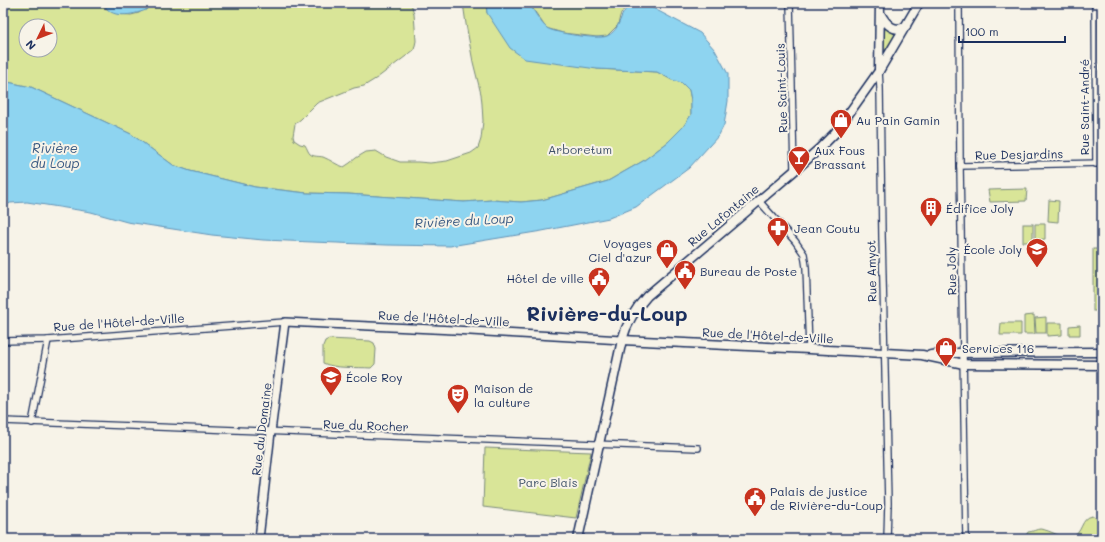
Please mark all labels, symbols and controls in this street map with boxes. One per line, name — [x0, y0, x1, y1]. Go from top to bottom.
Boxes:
north arrow — [18, 18, 58, 58]
scale bar — [959, 18, 1065, 44]
text: 100 m — [965, 23, 999, 39]
text: N — [22, 37, 39, 53]
street label: Rue Saint-Louis — [771, 43, 791, 133]
street label: Rue Saint-André — [1076, 59, 1092, 155]
shop icon: Au Pain Gamin — [828, 107, 854, 140]
place label: Au Pain Gamin — [856, 112, 940, 128]
water label: Rivière du Loup — [30, 139, 80, 171]
park label: Arboretum — [548, 141, 612, 157]
place label: Aux Fous Brassant — [814, 142, 866, 172]
bar icon: Aux Fous Brassant — [786, 144, 812, 177]
street label: Rue Desjardins — [975, 145, 1063, 163]
street label: Rue Lafontaine — [684, 181, 762, 249]
building icon: Édifice Joly — [918, 195, 944, 228]
place label: Édifice Joly — [946, 200, 1014, 216]
water label: Rivière du Loup — [414, 209, 514, 231]
pharmacy icon: Jean Coutu — [765, 215, 791, 248]
place label: Jean Coutu — [794, 220, 860, 236]
place label: Voyages Ciel d'azur — [588, 235, 652, 265]
school or university icon: École Joly — [1024, 236, 1050, 269]
shop icon: Voyages Ciel d'azur — [654, 237, 680, 270]
street label: Rue Amyot — [862, 240, 880, 302]
place label: École Joly — [964, 241, 1022, 257]
street label: Rue Joly — [943, 247, 959, 295]
public building icon: Bureau de Poste — [672, 258, 698, 291]
place label: Bureau de Poste — [700, 263, 797, 279]
public building icon: Hôtel de ville — [586, 265, 612, 298]
place label: Hôtel de ville — [506, 270, 584, 286]
district label: Rivière-du-Loup — [526, 300, 688, 326]
street label: Rue de l'Hôtel-de-Ville — [378, 307, 510, 329]
street label: Rue de l'Hôtel-de-Ville — [53, 309, 185, 335]
street label: Rue de l'Hôtel-de-Ville — [702, 324, 834, 346]
shop icon: Services 116 — [933, 335, 959, 368]
place label: Services 116 — [962, 340, 1034, 356]
school or university icon: École Roy — [318, 364, 344, 397]
place label: École Roy — [346, 369, 402, 385]
place label: Maison de la culture — [474, 380, 533, 410]
street label: Rue du Domaine — [247, 382, 275, 476]
theatre icon: Maison de la culture — [445, 382, 471, 415]
street label: Rue du Rocher — [323, 416, 409, 434]
park label: Parc Blais — [518, 474, 578, 490]
place label: Palais de justice de Rivière-du-Loup — [770, 483, 883, 513]
public building icon: Palais de justice de Rivière-du-Loup — [742, 485, 768, 518]

